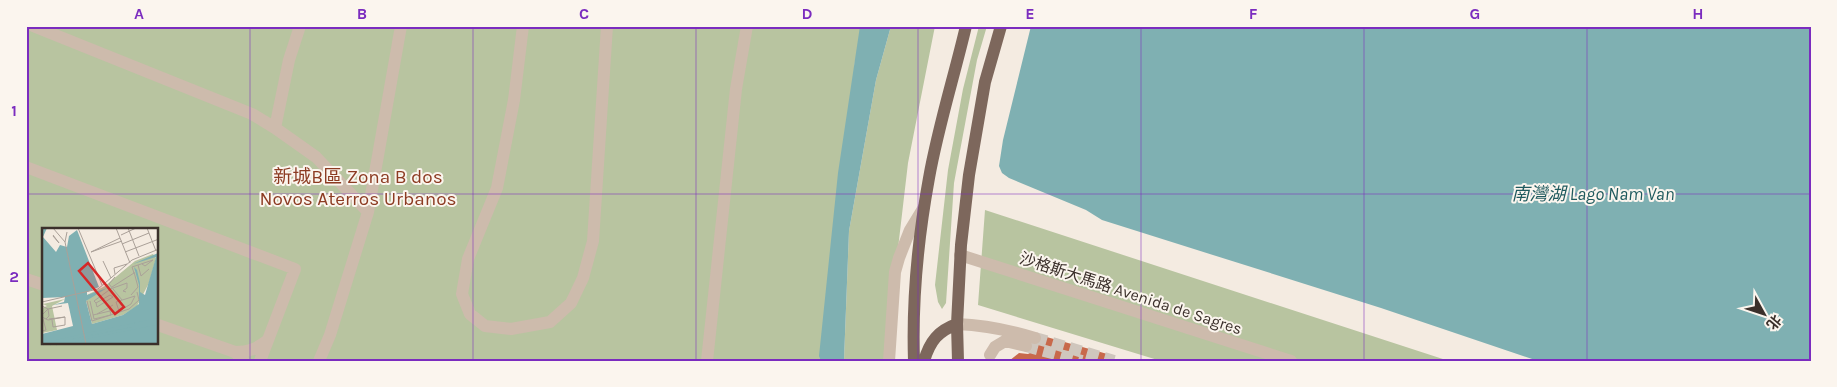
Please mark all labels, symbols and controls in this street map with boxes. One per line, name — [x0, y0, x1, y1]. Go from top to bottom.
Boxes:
text: A — [134, 4, 144, 23]
text: B — [357, 4, 367, 23]
text: C — [579, 4, 589, 23]
text: D — [802, 4, 813, 23]
text: E — [1025, 4, 1035, 23]
text: F — [1249, 4, 1258, 23]
text: G — [1470, 4, 1480, 23]
text: H — [1692, 4, 1704, 23]
text: 1 — [11, 101, 17, 120]
district label: 新城B區 Zona B dos Novos Aterros Urbanos — [259, 166, 457, 210]
water label: 南灣湖 Lago Nam Van — [1512, 183, 1674, 205]
inset map — [42, 228, 159, 344]
street label: 沙格斯大馬路 Avenida de Sagres — [1017, 248, 1244, 338]
text: 2 — [9, 267, 19, 286]
north arrow — [1740, 290, 1790, 340]
text: 北 — [1763, 311, 1785, 333]

